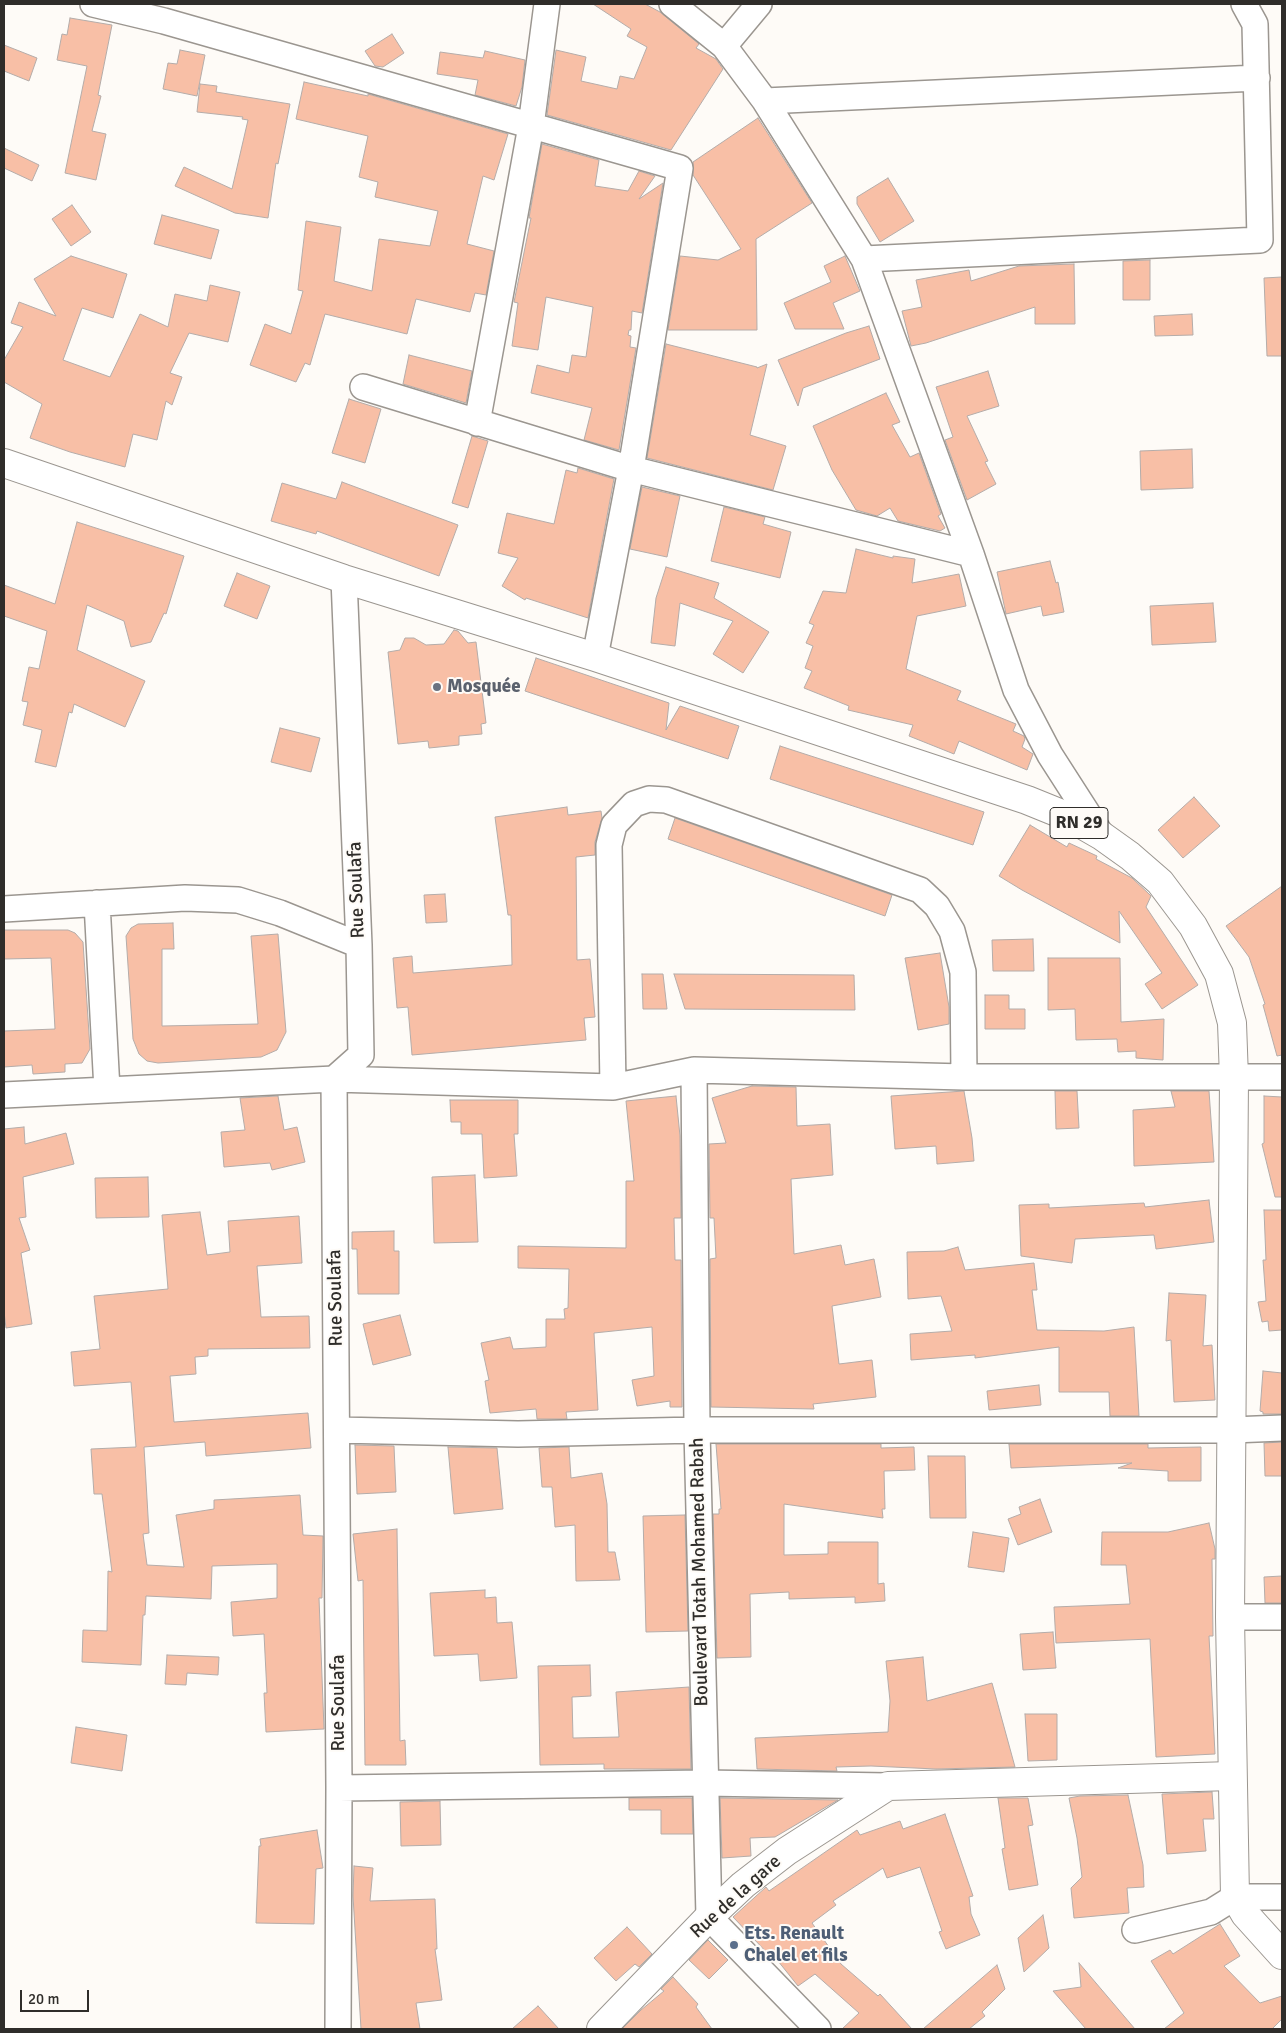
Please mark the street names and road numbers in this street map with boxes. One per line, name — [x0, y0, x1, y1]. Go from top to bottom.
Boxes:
road number: RN 29 — [1050, 808, 1108, 838]
street label: Rue Soulafa — [344, 841, 370, 939]
street label: Rue Soulafa — [324, 1249, 348, 1347]
street label: Boulevard Totah Mohamed Rabah — [686, 1437, 714, 1707]
street label: Rue Soulafa — [328, 1654, 350, 1752]
street label: Rue de la gare — [686, 1850, 786, 1944]

